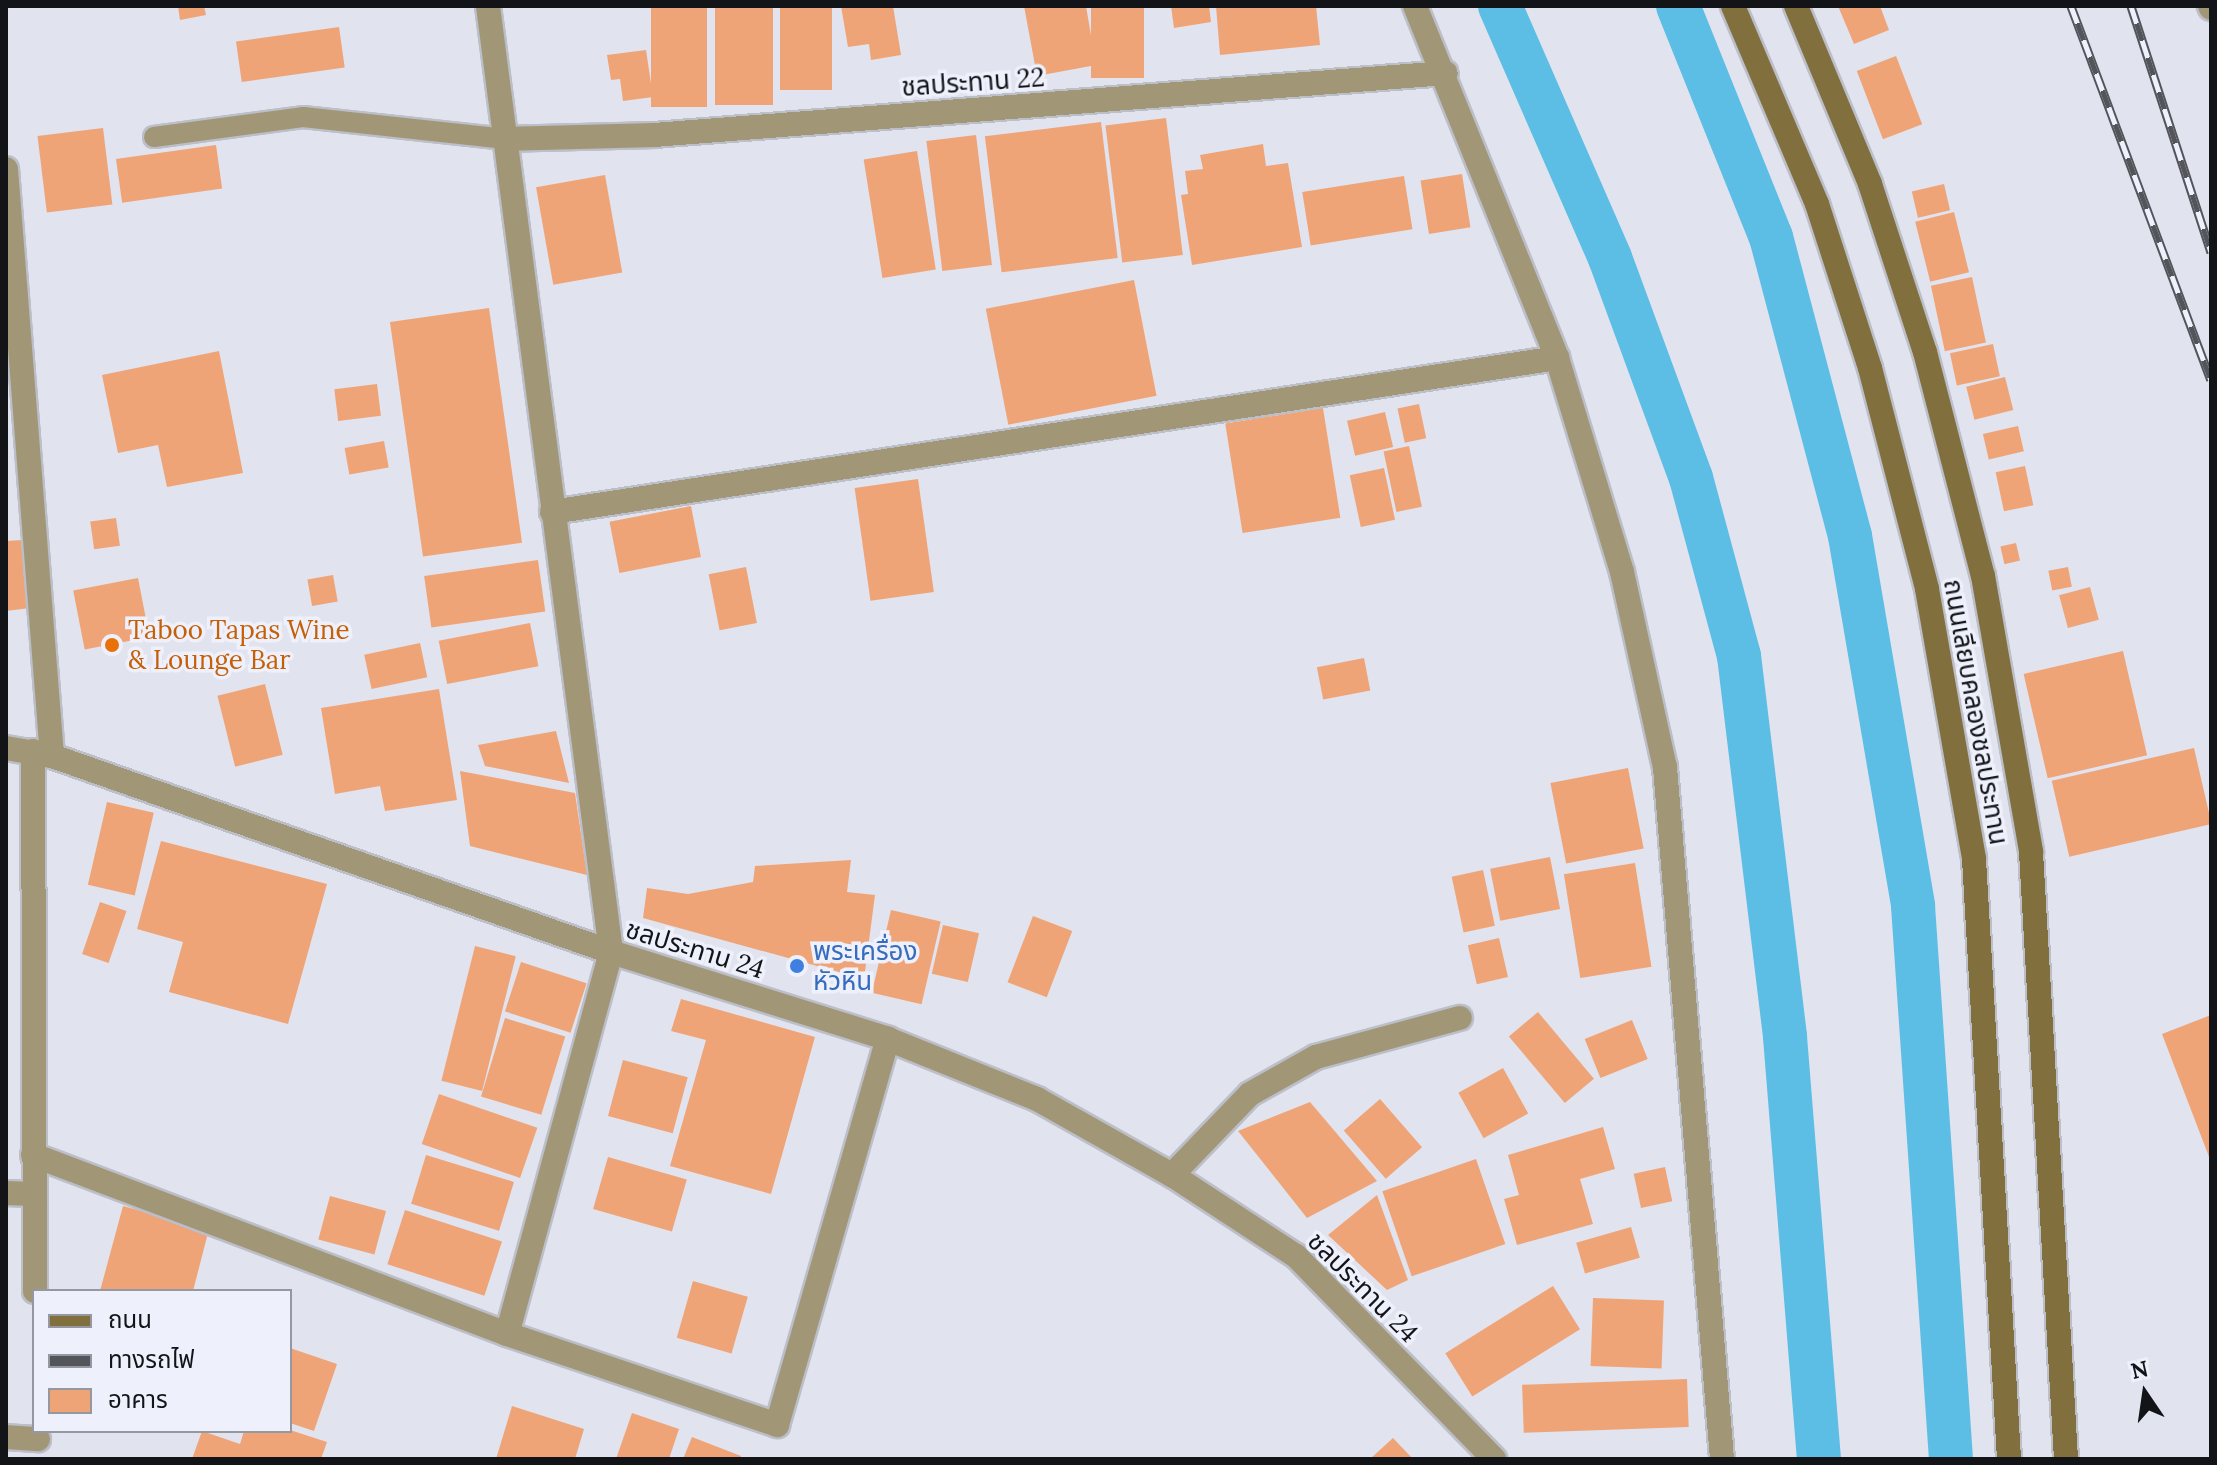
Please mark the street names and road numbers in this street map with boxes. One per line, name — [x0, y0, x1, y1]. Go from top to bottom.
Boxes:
street label: ชลประทาน 22 — [900, 61, 1046, 103]
street label: ถนนเลียบคลองชลประทาน — [1937, 577, 2015, 847]
street label: ชลประทาน 24 — [622, 913, 768, 985]
street label: ชลประทาน 24 — [1301, 1225, 1425, 1349]

